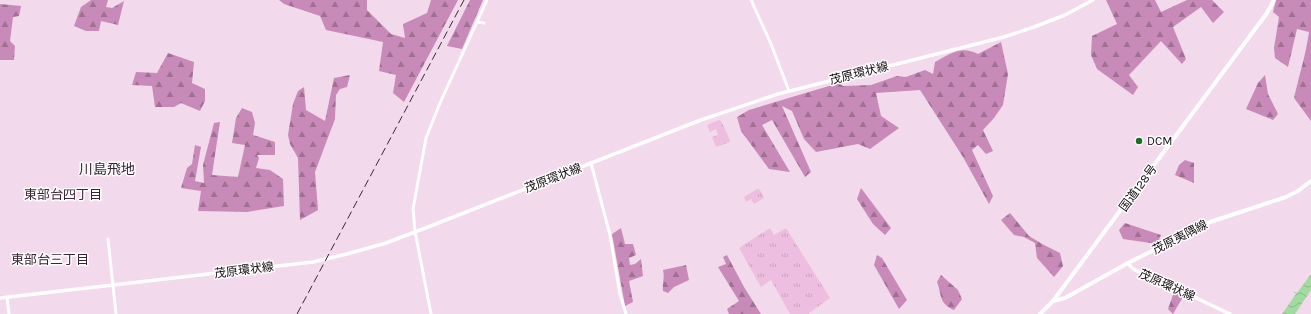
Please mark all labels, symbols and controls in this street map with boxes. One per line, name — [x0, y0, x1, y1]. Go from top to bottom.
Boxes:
street label: 茂原環状線 — [828, 59, 890, 87]
place label: DCM — [1147, 134, 1172, 148]
marker: DCM — [1134, 136, 1144, 146]
district label: 川島飛地 — [79, 161, 135, 178]
street label: 茂原環状線 — [522, 161, 584, 195]
street label: 国道128号 — [1116, 162, 1160, 214]
district label: 東部台四丁目 — [24, 187, 102, 202]
street label: 茂原夷隅線 — [1150, 217, 1210, 257]
district label: 東部台三丁目 — [11, 252, 89, 267]
street label: 茂原環状線 — [213, 259, 275, 281]
street label: 茂原環状線 — [1137, 266, 1197, 304]

